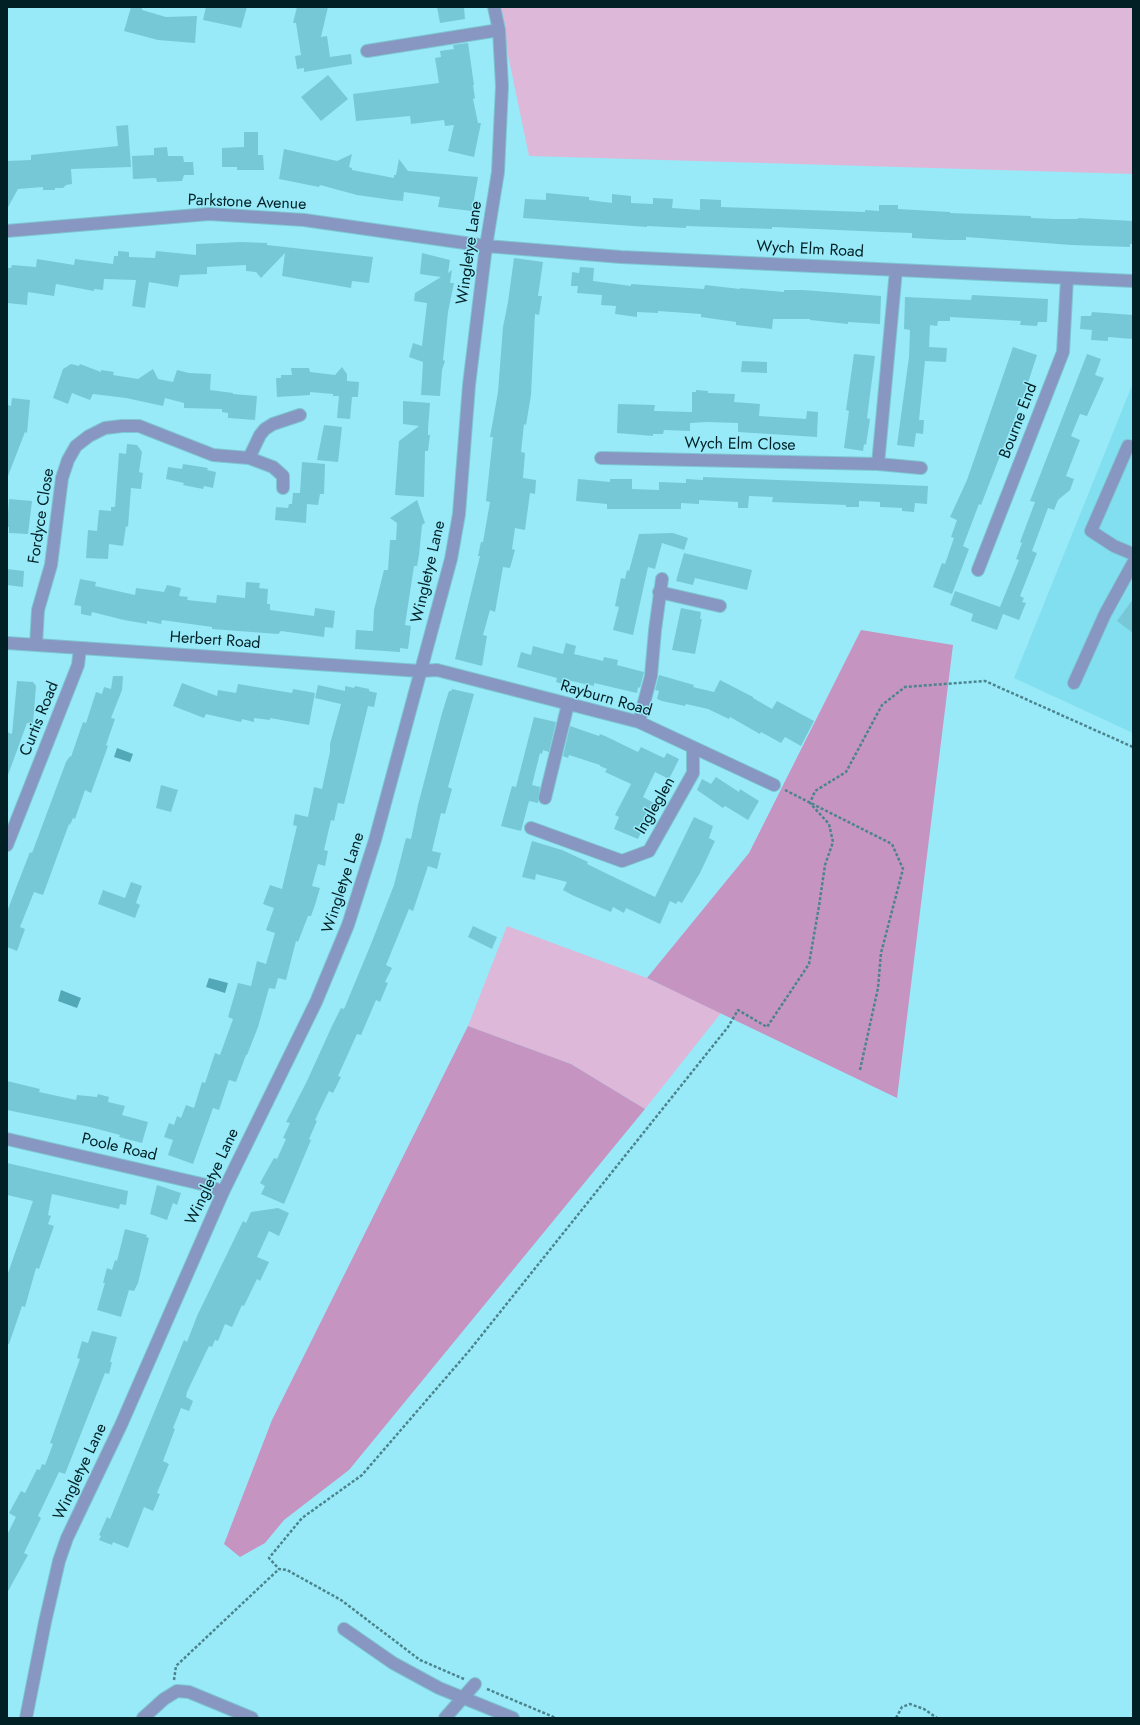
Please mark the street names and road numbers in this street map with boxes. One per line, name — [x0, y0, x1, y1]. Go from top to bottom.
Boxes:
street label: Parkstone Avenue — [187, 191, 307, 215]
street label: Wingletye Lane — [453, 200, 487, 306]
street label: Wych Elm Road — [756, 238, 864, 262]
street label: Bourne End — [996, 381, 1042, 461]
street label: Wych Elm Close — [684, 434, 796, 456]
street label: Fordyce Close — [25, 467, 59, 565]
street label: Wingletye Lane — [408, 519, 450, 625]
street label: Herbert Road — [169, 628, 261, 654]
street label: Rayburn Road — [558, 677, 654, 721]
street label: Curtis Road — [16, 679, 64, 759]
street label: Ingleglen — [632, 774, 680, 838]
street label: Wingletye Lane — [319, 830, 369, 936]
street label: Wingletye Lane — [182, 1126, 244, 1228]
street label: Poole Road — [79, 1130, 159, 1166]
street label: Wingletye Lane — [50, 1421, 112, 1523]

